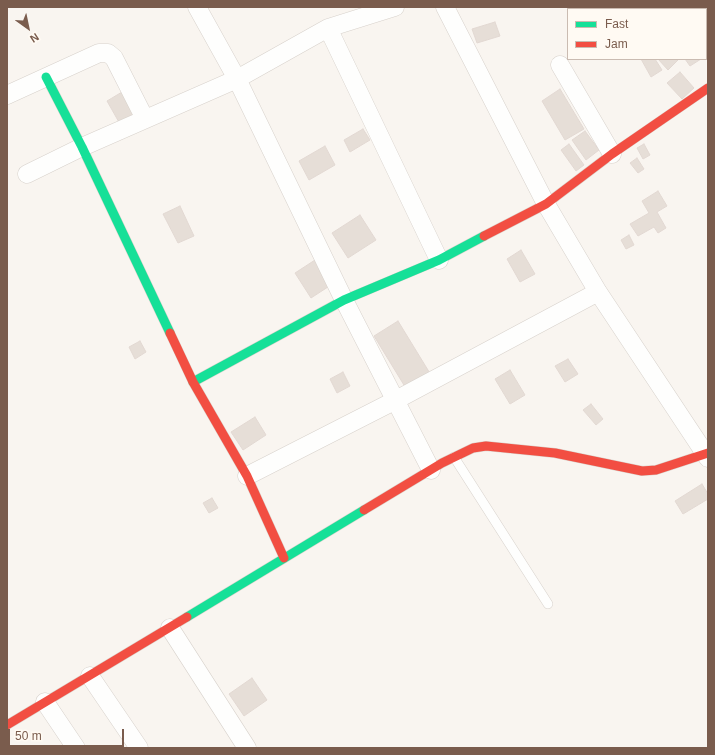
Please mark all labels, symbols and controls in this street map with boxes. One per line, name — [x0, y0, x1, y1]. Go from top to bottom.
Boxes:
north arrow — [8, 8, 48, 48]
legend — [567, 8, 707, 60]
text: Fast — [605, 17, 628, 31]
text: N — [28, 31, 41, 45]
text: Jam — [605, 37, 628, 51]
scale bar — [10, 721, 126, 747]
text: 50 m — [15, 729, 42, 743]

